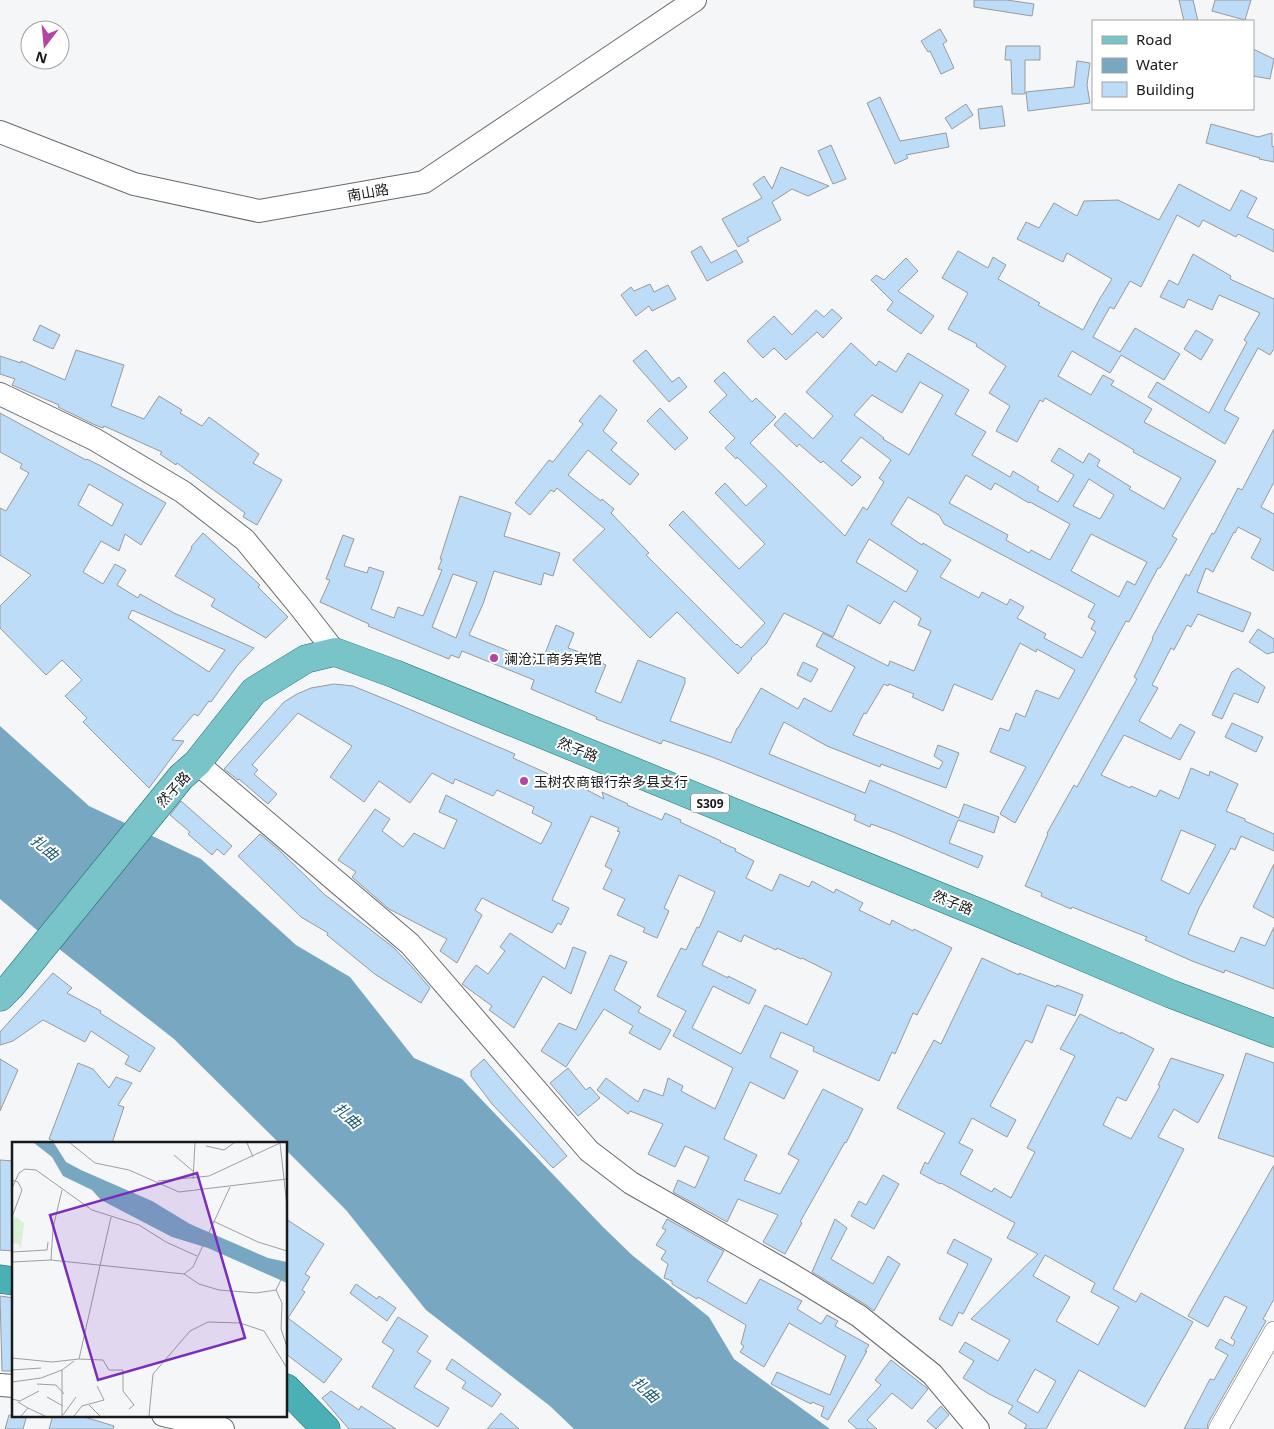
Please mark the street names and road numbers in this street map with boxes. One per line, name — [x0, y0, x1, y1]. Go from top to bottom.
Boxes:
street label: 南山路 — [346, 179, 390, 205]
street label: 然子路 — [555, 732, 601, 766]
street label: 然子路 — [152, 767, 194, 811]
road number: S309 — [691, 794, 729, 812]
street label: 然子路 — [930, 885, 976, 919]

